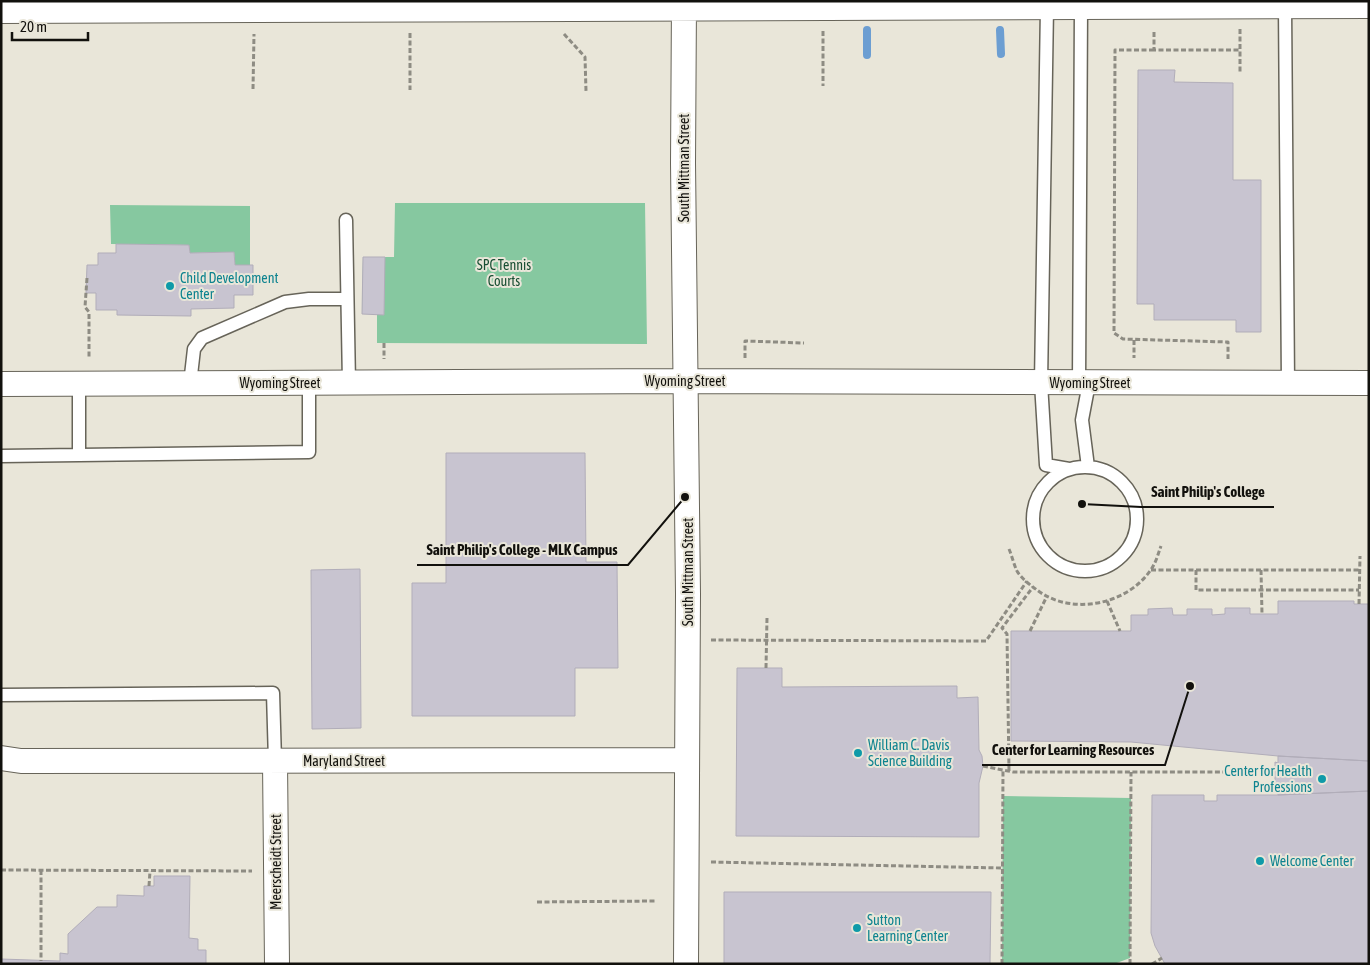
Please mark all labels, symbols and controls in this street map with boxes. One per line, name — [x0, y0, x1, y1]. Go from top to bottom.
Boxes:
scale bar — [12, 10, 89, 42]
text: 20 m — [20, 18, 47, 35]
street label: South Mittman Street — [676, 114, 692, 222]
park label: SPC Tennis Courts — [477, 257, 531, 289]
place label: Child Development Center — [180, 270, 279, 302]
marker: Child Development Center — [164, 280, 176, 292]
street label: Wyoming Street — [644, 373, 726, 389]
street label: Wyoming Street — [239, 375, 321, 391]
street label: Wyoming Street — [1049, 375, 1131, 391]
callout: Saint Philip's College — [1141, 477, 1274, 507]
text: Saint Philip's College — [1151, 483, 1265, 500]
street label: South Mittman Street — [680, 518, 696, 626]
callout: Saint Philip's College - MLK Campus — [417, 535, 628, 565]
text: Saint Philip's College - MLK Campus — [427, 541, 618, 558]
callout: Center for Learning Resources — [982, 735, 1165, 765]
place label: William C. Davis Science Building — [868, 737, 952, 769]
text: Center for Learning Resources — [992, 741, 1155, 758]
marker: William C. Davis Science Building — [852, 747, 864, 759]
street label: Maryland Street — [303, 753, 385, 769]
place label: Center for Health Professions — [1224, 763, 1312, 795]
marker: Center for Health Professions — [1316, 773, 1328, 785]
street label: Meerscheidt Street — [268, 814, 284, 910]
place label: Welcome Center — [1270, 853, 1354, 869]
marker: Welcome Center — [1254, 855, 1266, 867]
place label: Sutton Learning Center — [867, 912, 949, 944]
marker: Sutton Learning Center — [851, 922, 863, 934]

